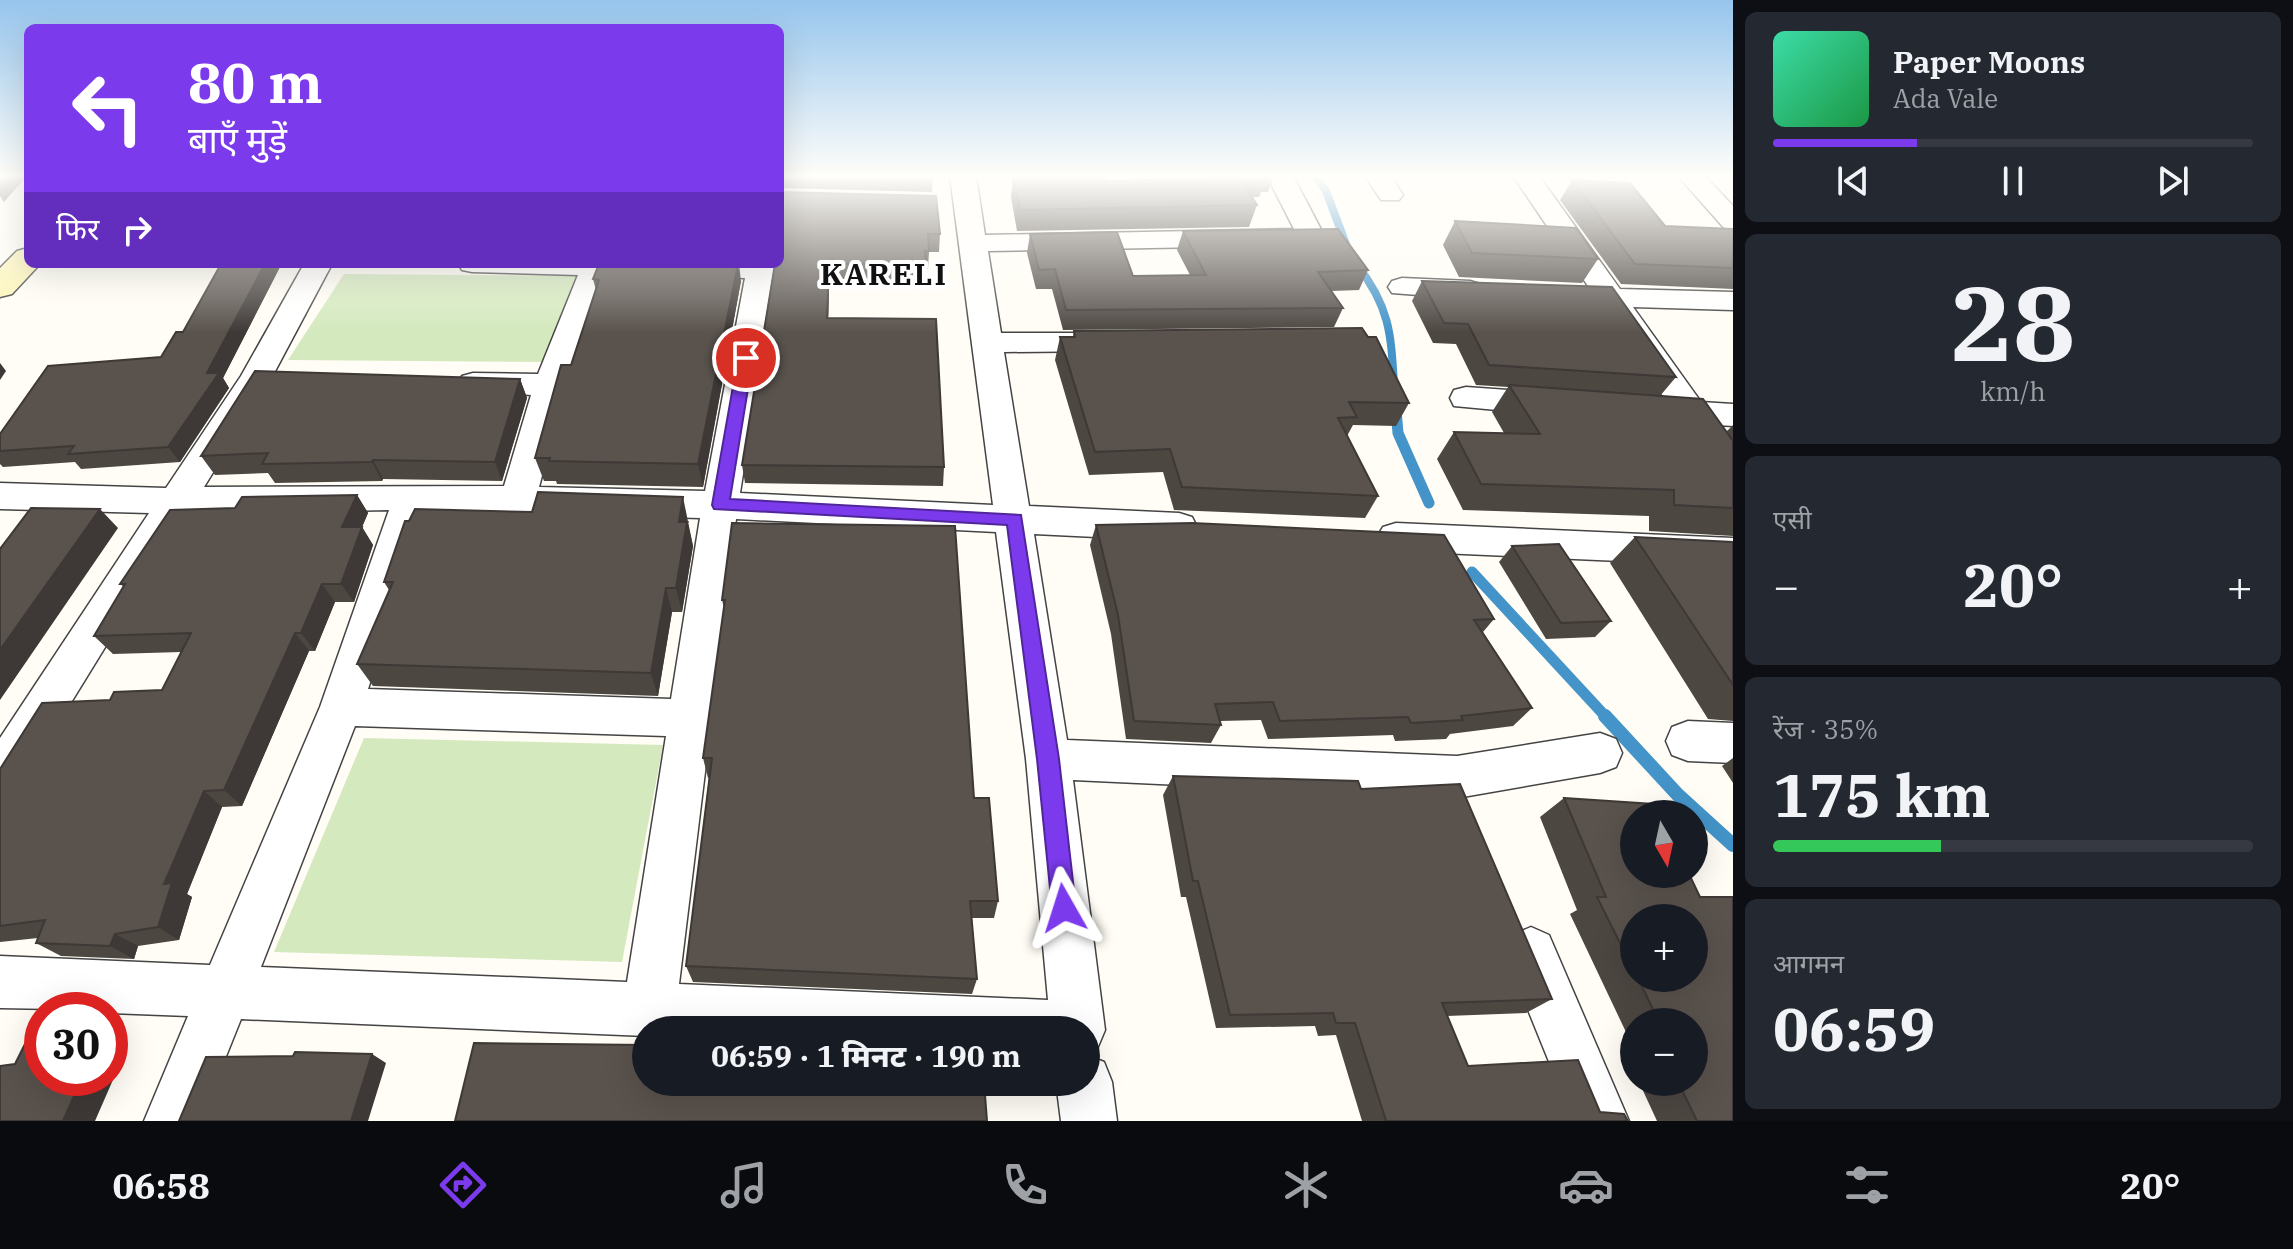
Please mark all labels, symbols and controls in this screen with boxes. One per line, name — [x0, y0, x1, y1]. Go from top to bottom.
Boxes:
text: Paper Moons — [1893, 42, 2085, 81]
text: 80 m — [188, 46, 323, 118]
icon: left — [56, 56, 160, 160]
text: Ada Vale — [1893, 81, 1998, 115]
text: बाएँ मुड़ें — [188, 116, 287, 163]
icon: previous — [1831, 159, 1875, 203]
icon: pause — [1991, 159, 2035, 203]
icon: next — [2151, 159, 2195, 203]
icon: right — [115, 208, 159, 252]
text: फिर — [56, 209, 99, 248]
district label: KARELI — [820, 254, 948, 293]
text: 28 — [1951, 254, 2075, 390]
pin — [712, 324, 780, 392]
icon: arrive — [724, 336, 768, 380]
text: km/h — [1980, 374, 2046, 408]
text: एसी — [1773, 502, 1812, 536]
text: 20° — [1963, 545, 2063, 624]
text: − — [1773, 557, 1799, 614]
text: + — [2227, 557, 2253, 614]
text: रेंज · 35% — [1773, 712, 1878, 746]
text: 175 km — [1773, 755, 1991, 834]
north arrow — [1620, 800, 1708, 888]
map controls — [1620, 800, 1708, 1096]
position arrow — [1022, 866, 1106, 950]
button: + — [1620, 904, 1708, 992]
text: आगमन — [1773, 946, 1844, 980]
text: 06:59 — [1773, 989, 1935, 1068]
speed limit sign: 30 — [24, 992, 128, 1096]
button: − — [1620, 1008, 1708, 1096]
text: 06:59 · 1 मिनट · 190 m — [711, 1036, 1021, 1075]
icon: directions — [435, 1157, 491, 1213]
icon: music — [716, 1157, 772, 1213]
icon: phone — [997, 1157, 1053, 1213]
icon: climate — [1278, 1157, 1334, 1213]
icon: car — [1558, 1157, 1614, 1213]
icon: filters — [1839, 1157, 1895, 1213]
text: 06:58 — [112, 1162, 210, 1209]
text: 20° — [2120, 1162, 2180, 1209]

